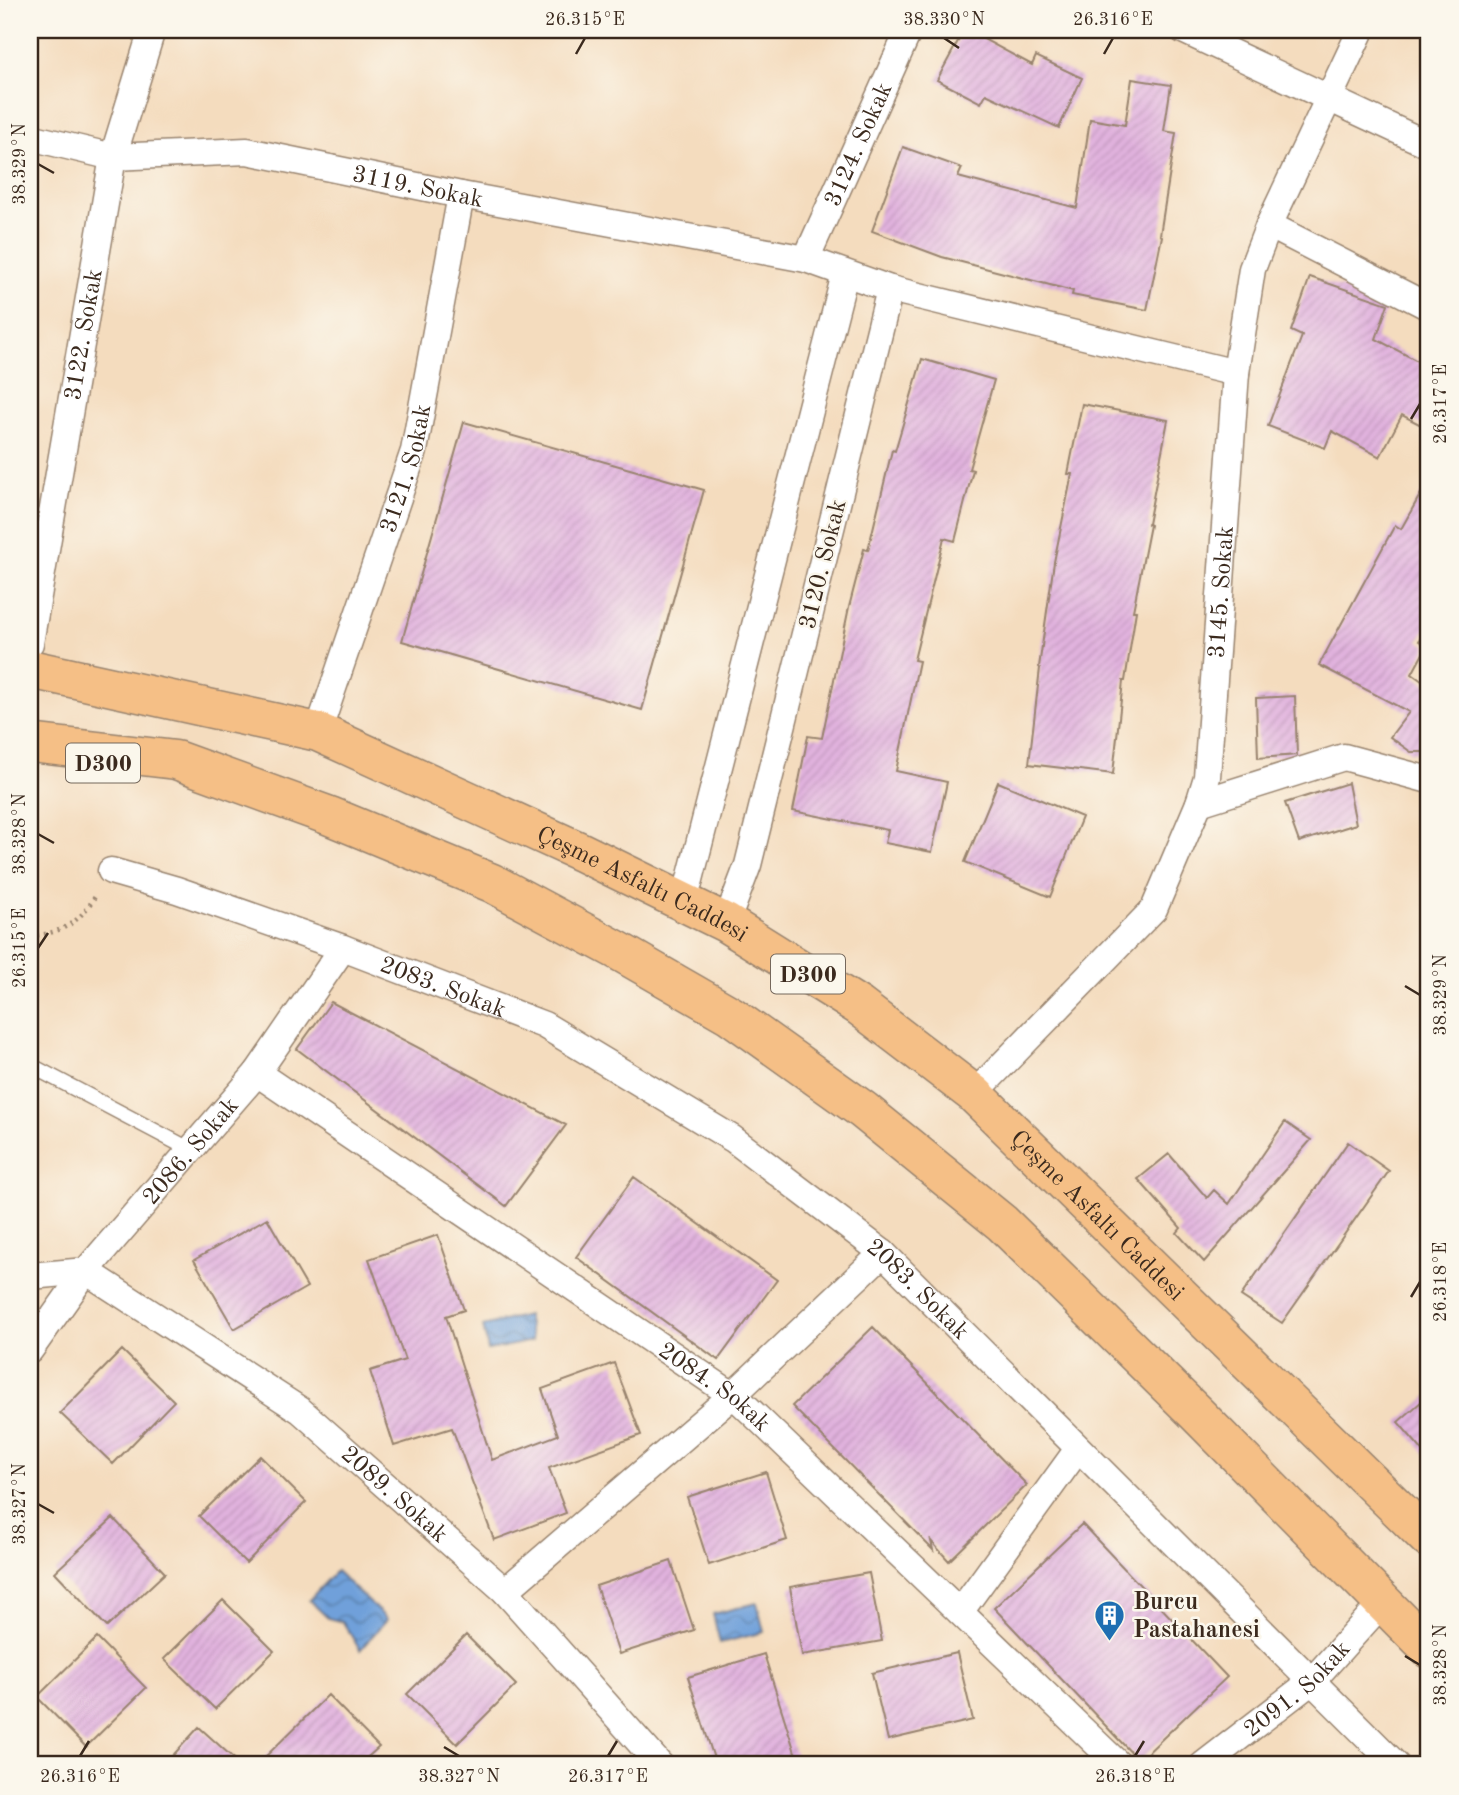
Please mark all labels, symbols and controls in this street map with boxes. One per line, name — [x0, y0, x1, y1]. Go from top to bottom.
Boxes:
text: 26.315°E — [545, 11, 625, 29]
text: 38.330°N — [903, 11, 985, 29]
text: 26.316°E — [1073, 11, 1153, 29]
street label: 3124. Sokak — [821, 79, 898, 210]
text: 38.329°N — [11, 123, 29, 205]
street label: 3119. Sokak — [350, 163, 485, 213]
street label: 3122. Sokak — [62, 267, 108, 402]
text: 26.317°E — [1432, 364, 1450, 444]
street label: 3121. Sokak — [377, 403, 436, 536]
street label: 3120. Sokak — [796, 497, 852, 632]
street label: 3145. Sokak — [1206, 525, 1239, 659]
road number: D300 — [66, 744, 140, 782]
text: 38.328°N — [11, 793, 29, 875]
street label: Çeşme Asfaltı Caddesi — [533, 823, 751, 947]
text: 26.315°E — [11, 908, 29, 988]
street label: 2083. Sokak — [376, 953, 509, 1023]
road number: D300 — [771, 954, 845, 993]
text: 38.329°N — [1432, 954, 1450, 1036]
street label: 2086. Sokak — [139, 1094, 244, 1210]
street label: Çeşme Asfaltı Caddesi — [1005, 1127, 1188, 1306]
street label: 2083. Sokak — [862, 1235, 973, 1345]
text: 26.318°E — [1432, 1242, 1450, 1322]
street label: 2084. Sokak — [654, 1339, 774, 1437]
street label: 2089. Sokak — [336, 1442, 451, 1548]
text: 38.327°N — [11, 1463, 29, 1545]
place label: Burcu Pastahanesi — [1133, 1591, 1260, 1643]
building icon: Burcu Pastahanesi — [1093, 1598, 1127, 1642]
text: 38.328°N — [1432, 1624, 1450, 1706]
street label: 2091. Sokak — [1240, 1637, 1356, 1743]
text: 26.316°E — [40, 1768, 120, 1786]
text: 38.327°N — [418, 1768, 500, 1786]
text: 26.317°E — [568, 1768, 648, 1786]
text: 26.318°E — [1095, 1768, 1175, 1786]

